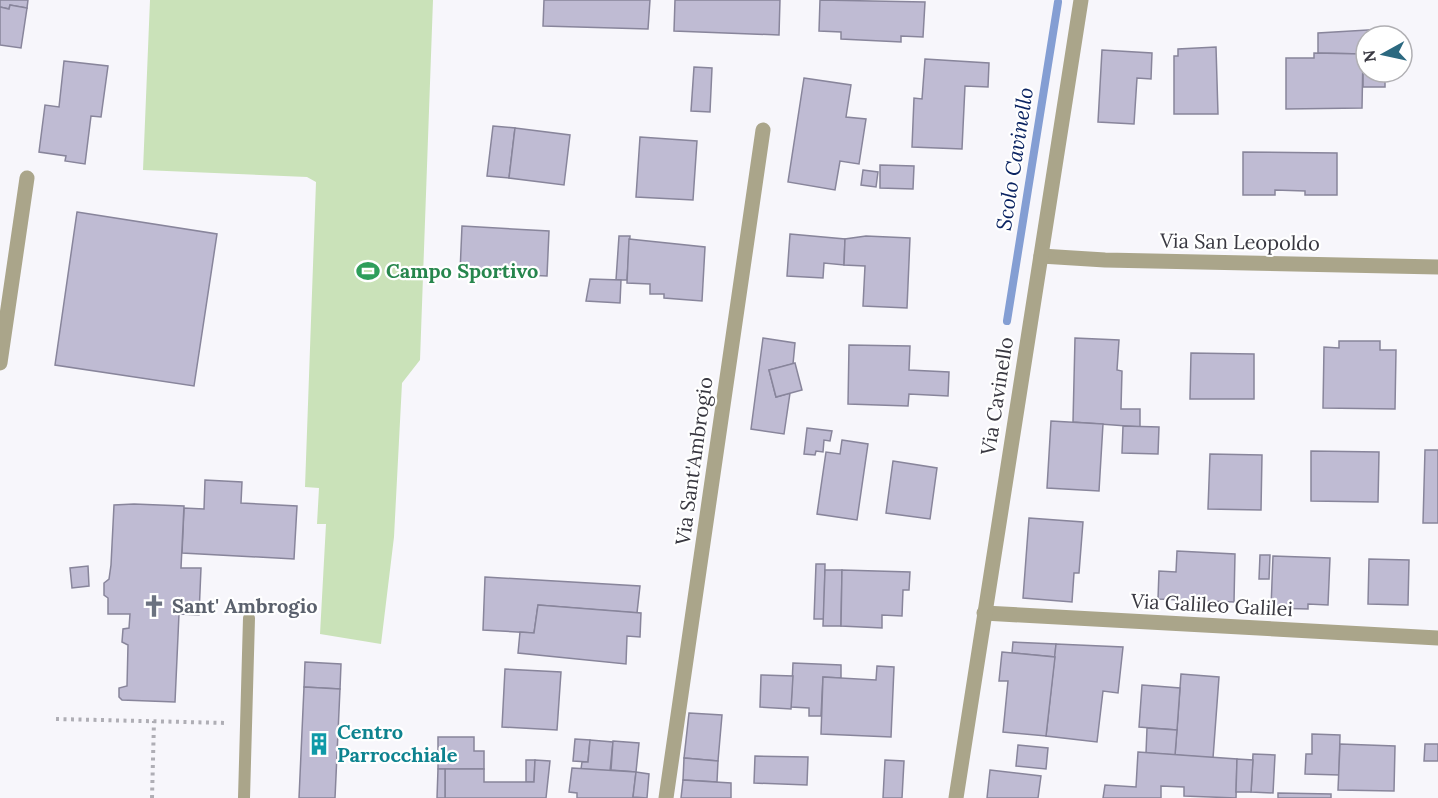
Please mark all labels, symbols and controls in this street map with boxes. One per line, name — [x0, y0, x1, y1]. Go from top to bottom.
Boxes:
north arrow — [1354, 24, 1414, 84]
text: N — [1358, 49, 1380, 64]
water label: Scolo Cavinello — [990, 85, 1039, 232]
street label: Via San Leopoldo — [1159, 228, 1320, 255]
sports icon: Campo Sportivo — [355, 258, 381, 284]
place label: Campo Sportivo — [386, 258, 538, 283]
street label: Via Cavinello — [975, 335, 1018, 458]
street label: Via Sant'Ambrogio — [669, 375, 718, 548]
street label: Via Galileo Galilei — [1129, 588, 1294, 621]
church icon: Sant' Ambrogio — [141, 593, 167, 619]
place label: Sant' Ambrogio — [172, 593, 318, 618]
place label: Centro Parrocchiale — [337, 719, 458, 767]
building icon: Centro Parrocchiale — [306, 731, 332, 757]

